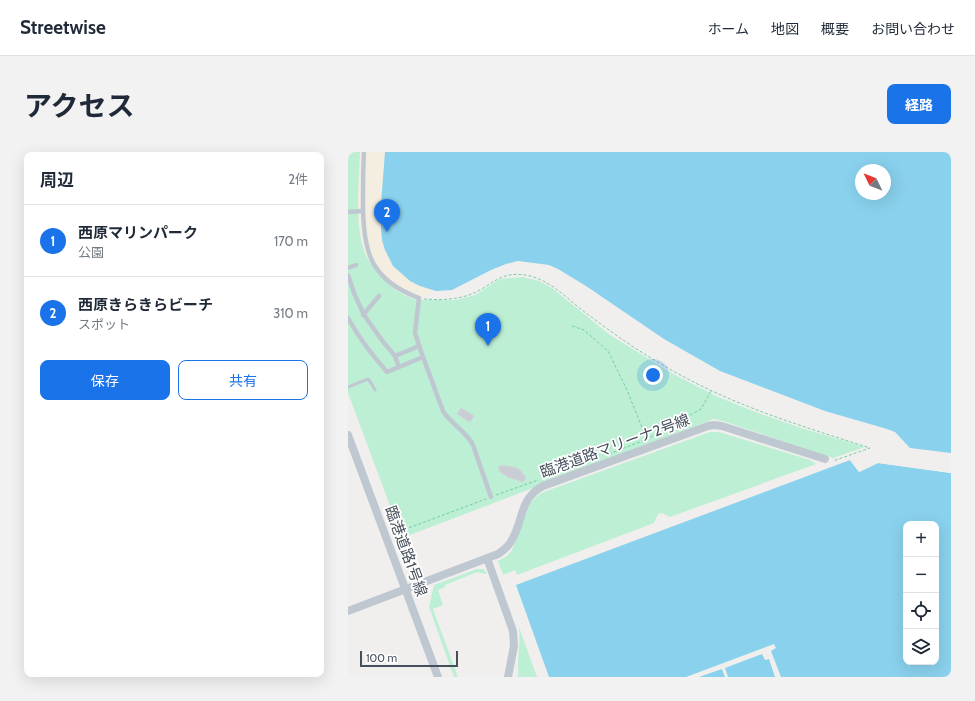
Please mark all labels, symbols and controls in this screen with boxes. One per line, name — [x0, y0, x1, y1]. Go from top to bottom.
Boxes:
text: Streetwise — [20, 16, 106, 39]
text: ホーム — [707, 20, 749, 38]
text: 地図 — [771, 20, 799, 38]
text: 概要 — [821, 20, 849, 38]
text: お問い合わせ — [871, 20, 955, 38]
button: 経路 — [887, 84, 951, 124]
text: アクセス — [24, 89, 135, 123]
north arrow — [855, 164, 891, 200]
text: 周辺 — [40, 170, 74, 190]
text: 2件 — [288, 171, 308, 187]
pin: 2 — [374, 199, 400, 232]
text: 西原マリンパーク — [78, 224, 198, 242]
text: 1 — [51, 233, 55, 249]
text: 170 m — [274, 233, 308, 249]
text: 公園 — [78, 244, 104, 260]
text: 西原きらきらビーチ — [78, 296, 213, 314]
text: 2 — [50, 305, 56, 321]
text: 310 m — [273, 305, 308, 321]
pin: 1 — [475, 313, 501, 346]
text: スポット — [78, 316, 130, 332]
button: 保存 — [40, 360, 170, 400]
button: 共有 — [178, 360, 308, 400]
your location — [643, 365, 663, 385]
street label: 臨港道路マリーナ2号線 — [538, 411, 692, 481]
street label: 臨港道路1号線 — [381, 503, 431, 599]
map controls — [903, 521, 939, 665]
button: + — [903, 521, 939, 557]
button: − — [903, 557, 939, 593]
button: locate — [903, 593, 939, 629]
button: layers — [903, 629, 939, 665]
scale bar — [360, 649, 458, 668]
text: 100 m — [366, 651, 397, 665]

